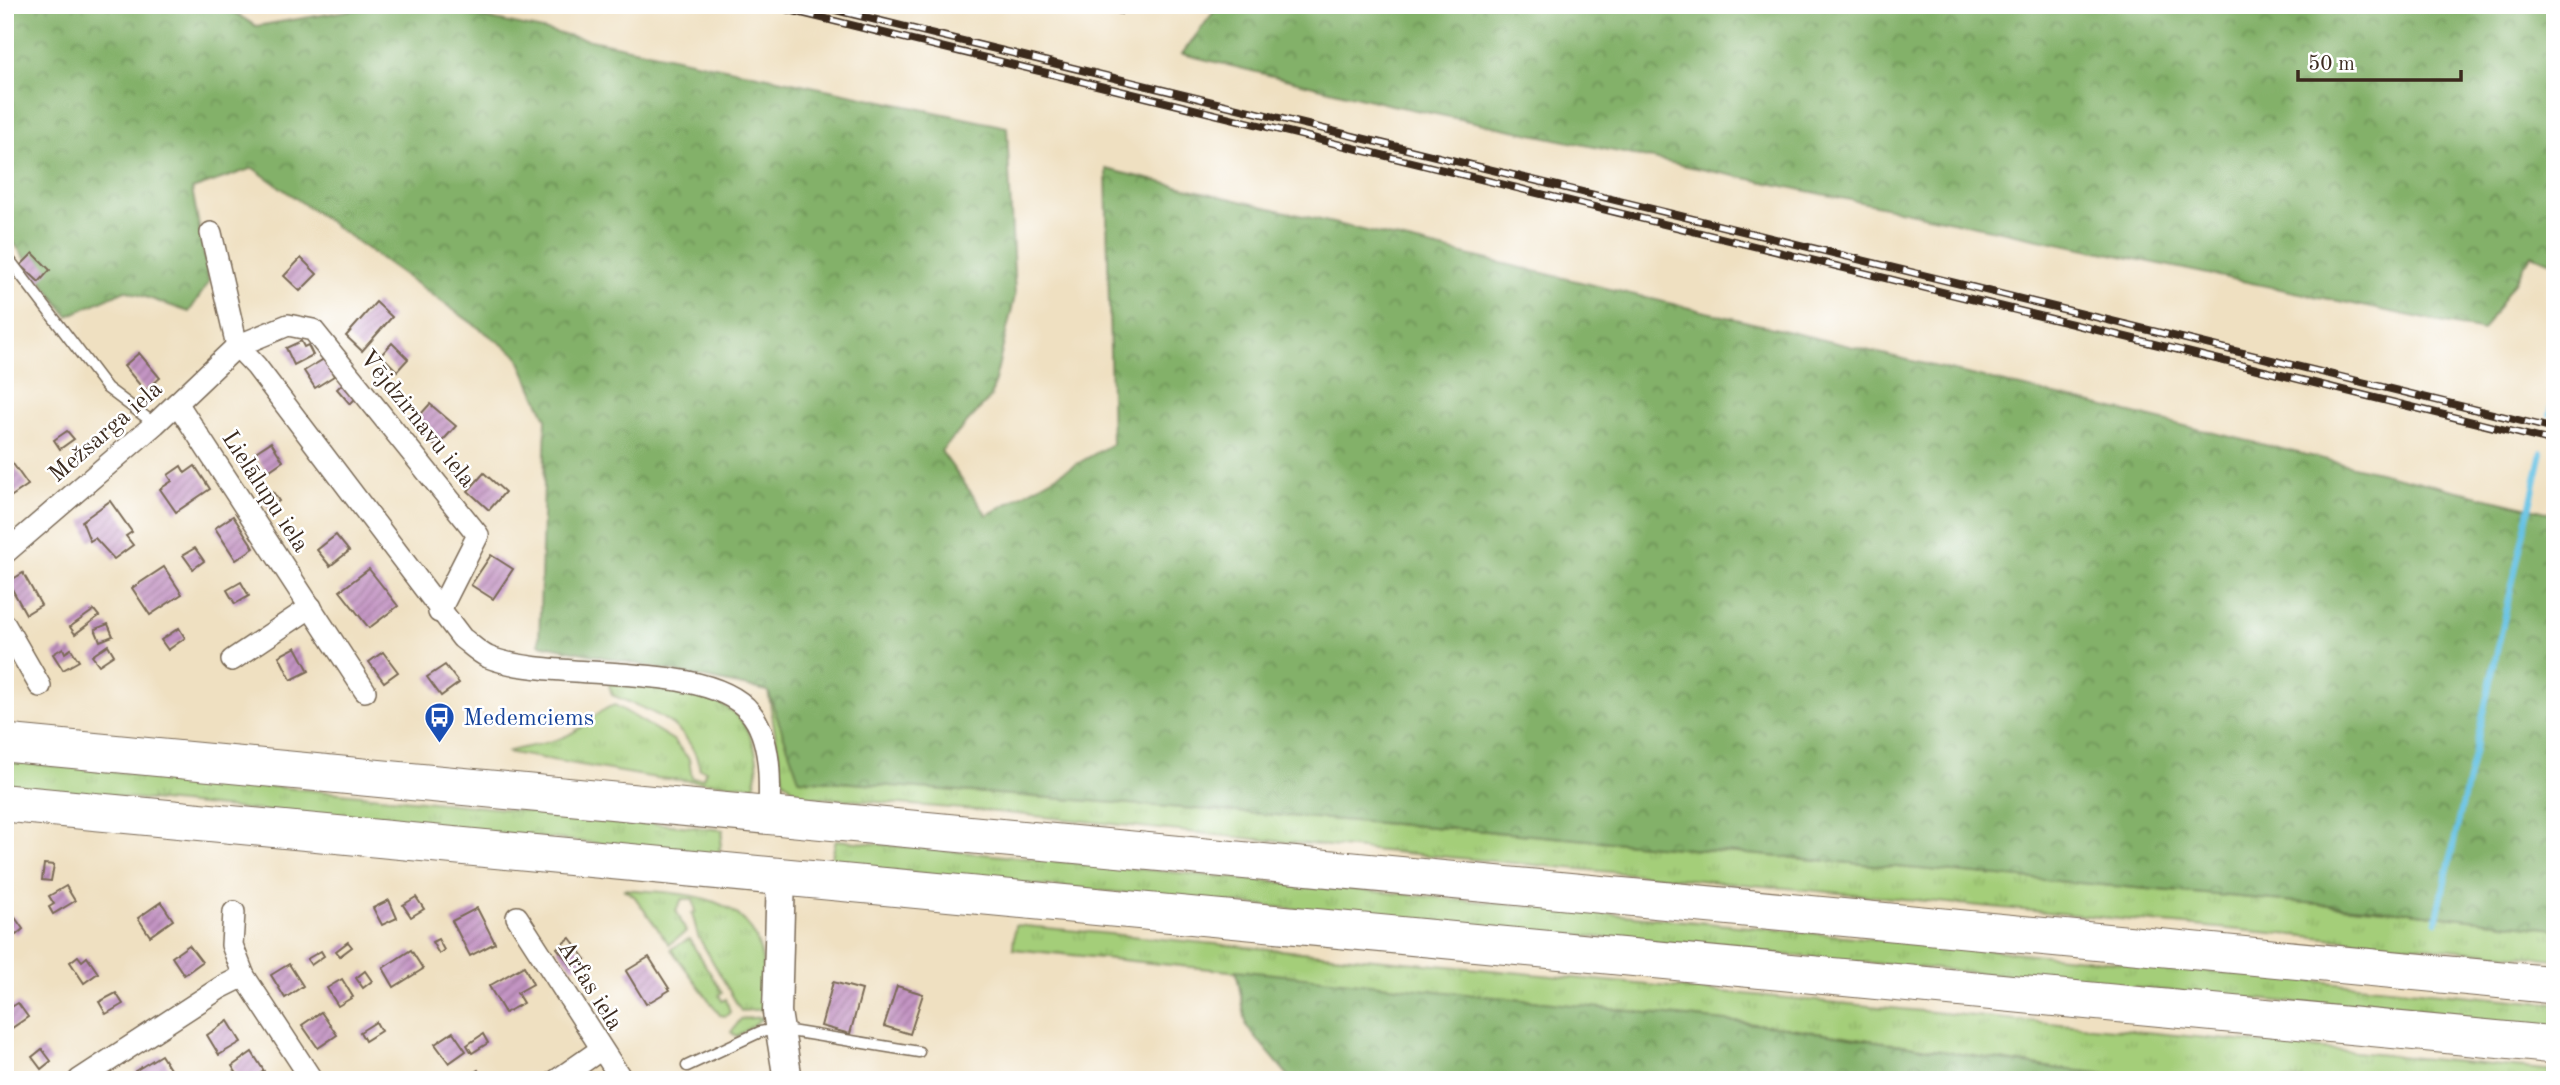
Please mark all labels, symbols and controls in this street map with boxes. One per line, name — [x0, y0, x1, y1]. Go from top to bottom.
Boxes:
scale bar — [2298, 38, 2460, 82]
text: 50 m — [2308, 54, 2355, 75]
street label: Vējdzirnavu iela — [354, 346, 479, 493]
street label: Mežsarga iela — [45, 377, 168, 488]
street label: Lielālupu iela — [216, 427, 312, 557]
bus stop icon: Medemciems — [423, 700, 457, 744]
place label: Medemciems — [463, 707, 594, 731]
street label: Arfas iela — [552, 937, 626, 1035]

